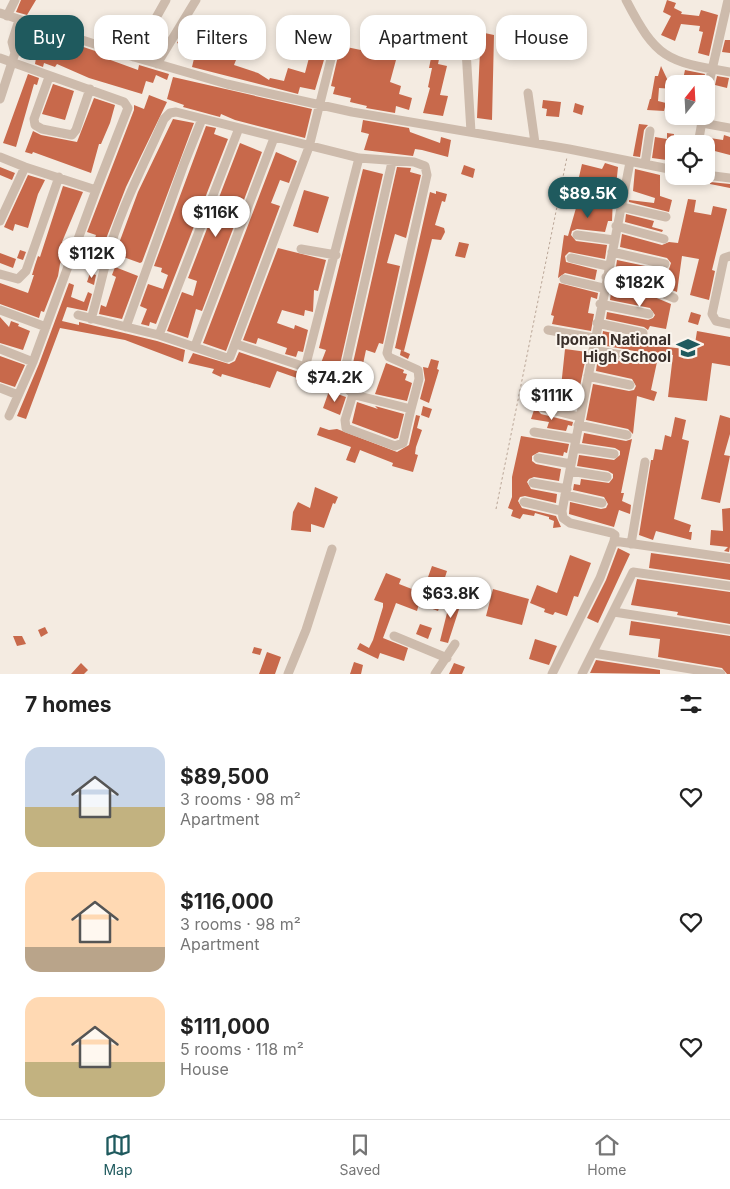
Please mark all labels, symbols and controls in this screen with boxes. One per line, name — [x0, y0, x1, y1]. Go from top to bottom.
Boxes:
chip: Buy — [15, 15, 84, 60]
chip: Rent — [94, 15, 168, 60]
chip: Filters — [178, 15, 266, 60]
chip: New — [276, 15, 350, 60]
chip: Apartment — [360, 15, 486, 60]
chip: House — [496, 15, 587, 60]
north arrow — [665, 75, 715, 125]
map controls — [665, 75, 715, 185]
button: locate — [665, 135, 715, 185]
pin: $89.5K — [547, 176, 629, 219]
text: $89.5K — [559, 183, 617, 203]
pin: $116K — [181, 196, 251, 238]
text: $116K — [193, 202, 239, 222]
pin: $112K — [57, 236, 127, 279]
text: $112K — [69, 243, 115, 263]
pin: $182K — [605, 266, 675, 308]
text: $182K — [615, 272, 665, 292]
place label: Iponan National High School — [556, 330, 671, 366]
school or university icon: Iponan National High School — [675, 335, 701, 361]
pin: $74.2K — [294, 360, 376, 403]
text: $74.2K — [307, 367, 363, 387]
pin: $111K — [517, 378, 587, 421]
text: $111K — [531, 385, 573, 405]
pin: $63.8K — [410, 576, 492, 619]
text: $63.8K — [422, 583, 480, 603]
icon: filters — [677, 690, 705, 718]
text: 7 homes — [25, 692, 112, 717]
text: $89,500 — [180, 764, 269, 789]
icon: home — [65, 767, 125, 827]
icon: heart — [677, 783, 705, 811]
text: 3 rooms · 98 m² — [180, 789, 301, 809]
text: Apartment — [180, 809, 260, 829]
text: $116,000 — [180, 889, 274, 914]
icon: home — [65, 892, 125, 952]
icon: heart — [677, 908, 705, 936]
text: 3 rooms · 98 m² — [180, 914, 301, 934]
text: Apartment — [180, 934, 260, 954]
text: $111,000 — [180, 1014, 270, 1039]
icon: home — [65, 1017, 125, 1077]
icon: heart — [677, 1033, 705, 1061]
text: 5 rooms · 118 m² — [180, 1039, 304, 1059]
text: House — [180, 1059, 229, 1079]
tab: Map — [103, 1131, 133, 1178]
tab: Saved — [339, 1131, 380, 1178]
tab: Home — [587, 1131, 627, 1178]

